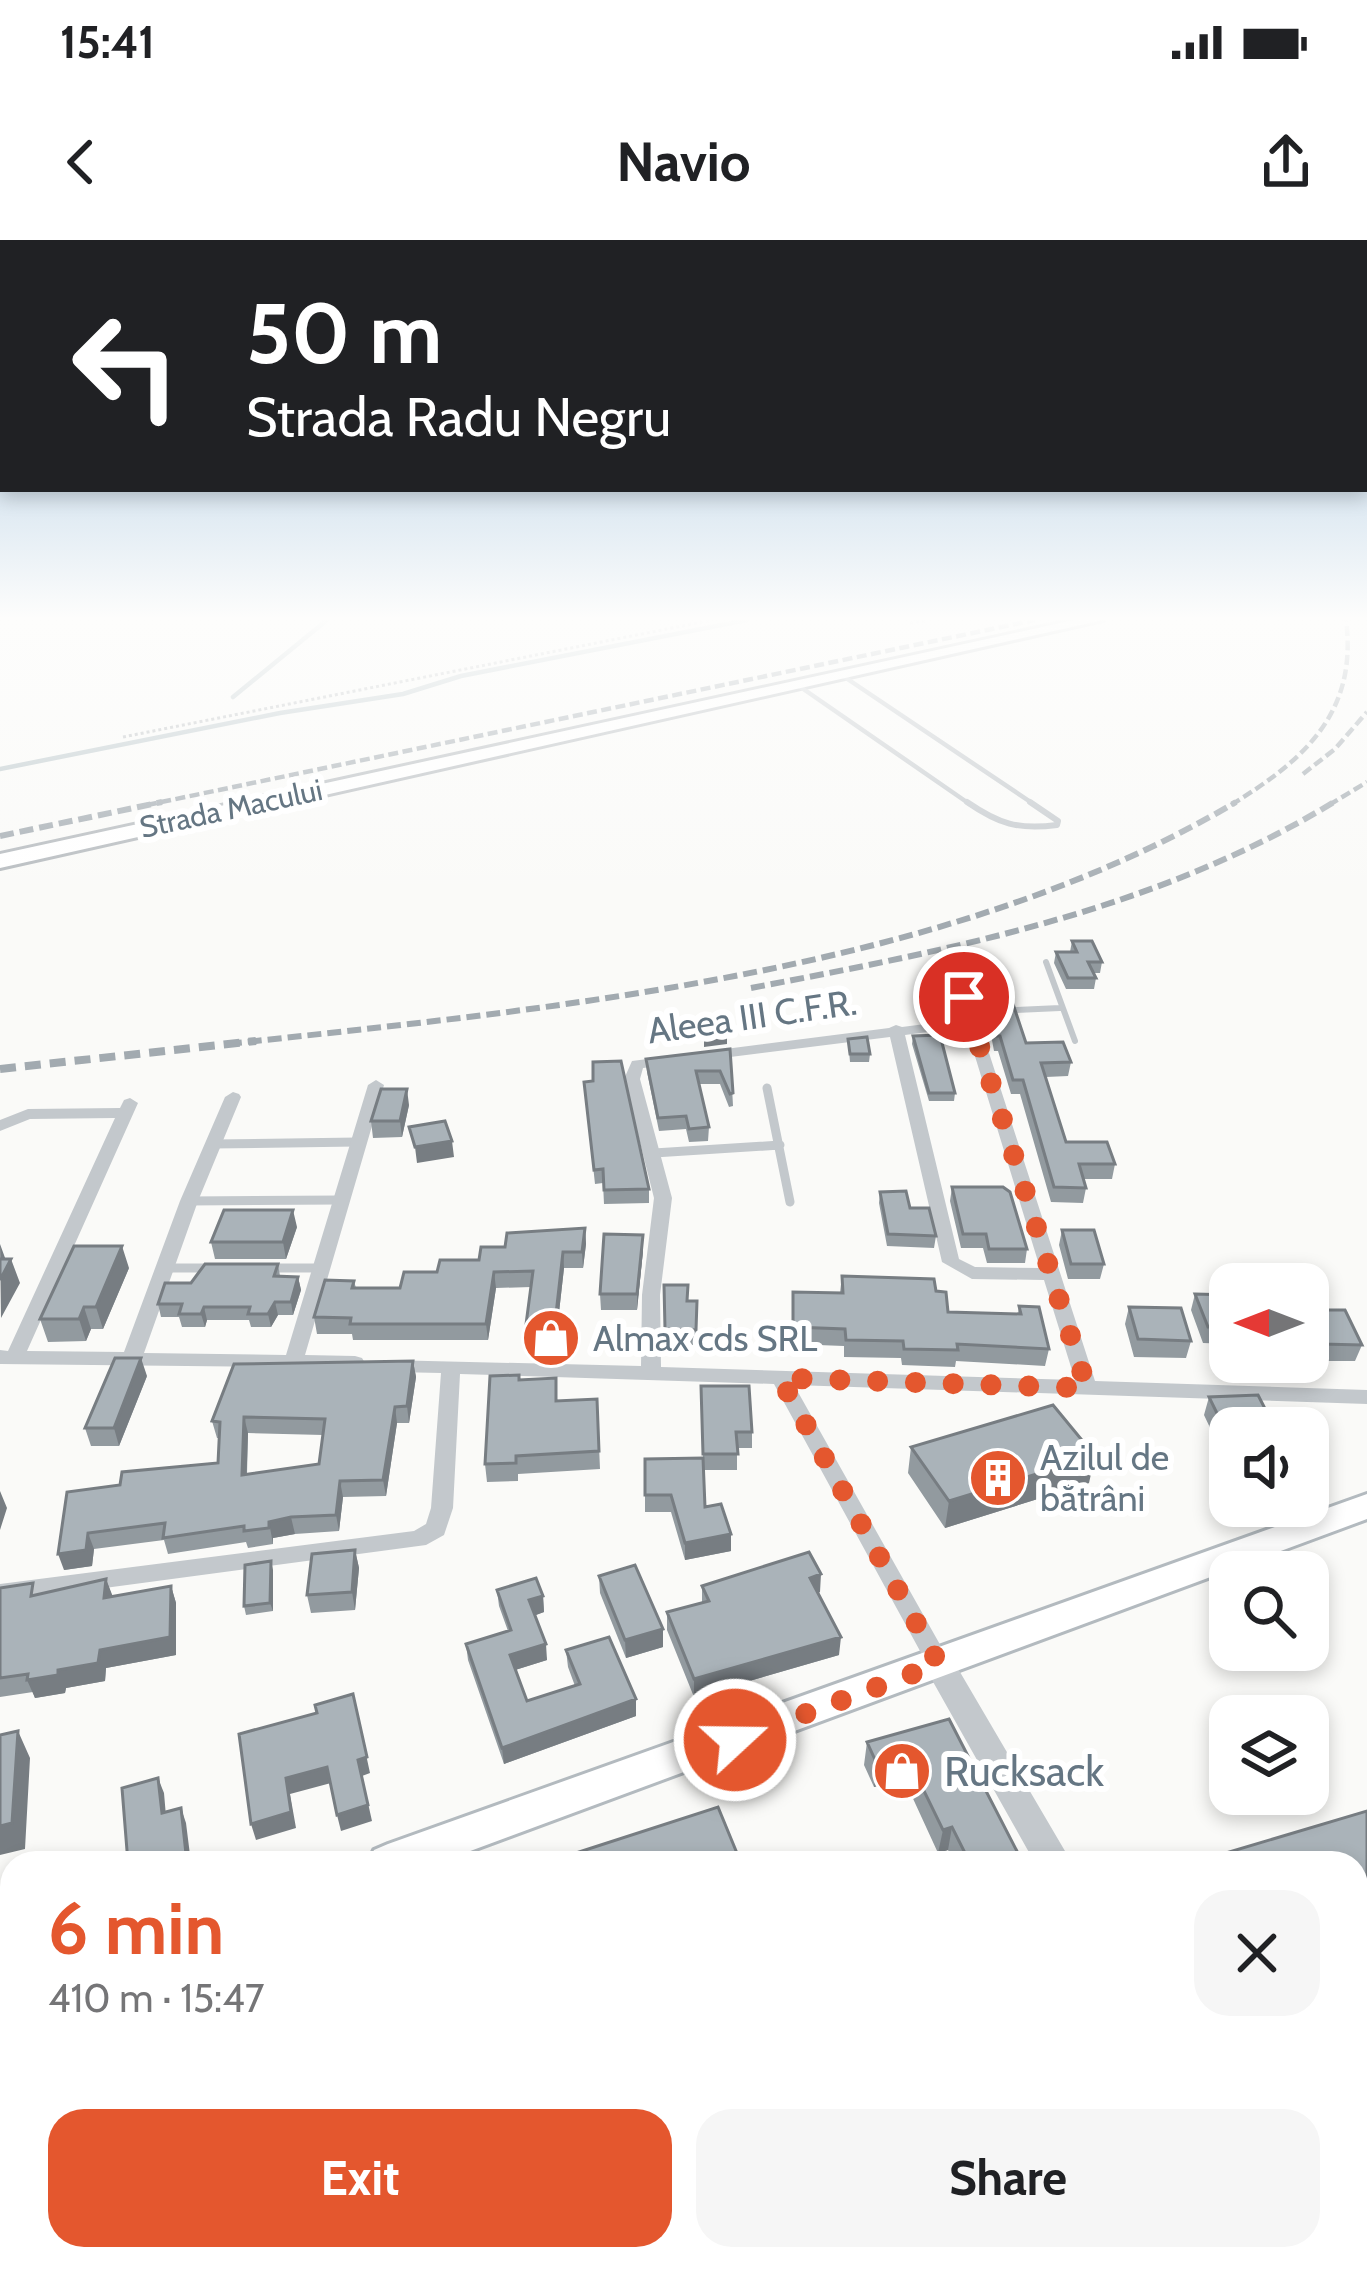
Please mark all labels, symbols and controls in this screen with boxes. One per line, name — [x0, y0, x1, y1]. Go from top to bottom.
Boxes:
text: 15:41 — [60, 15, 155, 69]
icon: back — [48, 129, 114, 195]
text: Navio — [616, 129, 751, 195]
icon: share — [1253, 129, 1319, 195]
text: 50 m — [246, 282, 442, 384]
icon: left — [48, 288, 204, 444]
text: Strada Radu Negru — [246, 384, 671, 450]
street label: Strada Macului — [136, 771, 326, 846]
pin — [913, 946, 1015, 1048]
icon: arrive — [931, 964, 997, 1030]
street label: Aleea III C.F.R. — [645, 980, 859, 1052]
north arrow — [1209, 1263, 1329, 1383]
map controls — [1209, 1263, 1329, 1815]
shop icon: Almax cds SRL — [520, 1307, 582, 1369]
place label: Almax cds SRL — [593, 1316, 817, 1360]
button: sound — [1209, 1407, 1329, 1527]
place label: Azilul de bătrâni — [1040, 1435, 1169, 1520]
building icon: Azilul de bătrâni — [967, 1447, 1029, 1509]
button: search — [1209, 1551, 1329, 1671]
position arrow — [672, 1677, 798, 1803]
button: layers — [1209, 1695, 1329, 1815]
shop icon: Rucksack — [871, 1740, 933, 1802]
place label: Rucksack — [944, 1745, 1104, 1797]
text: 6 min — [48, 1885, 224, 1972]
button: close — [1194, 1890, 1320, 2016]
text: 410 m · 15:47 — [48, 1974, 264, 2022]
button: Exit — [48, 2109, 672, 2247]
button: Share — [696, 2109, 1320, 2247]

